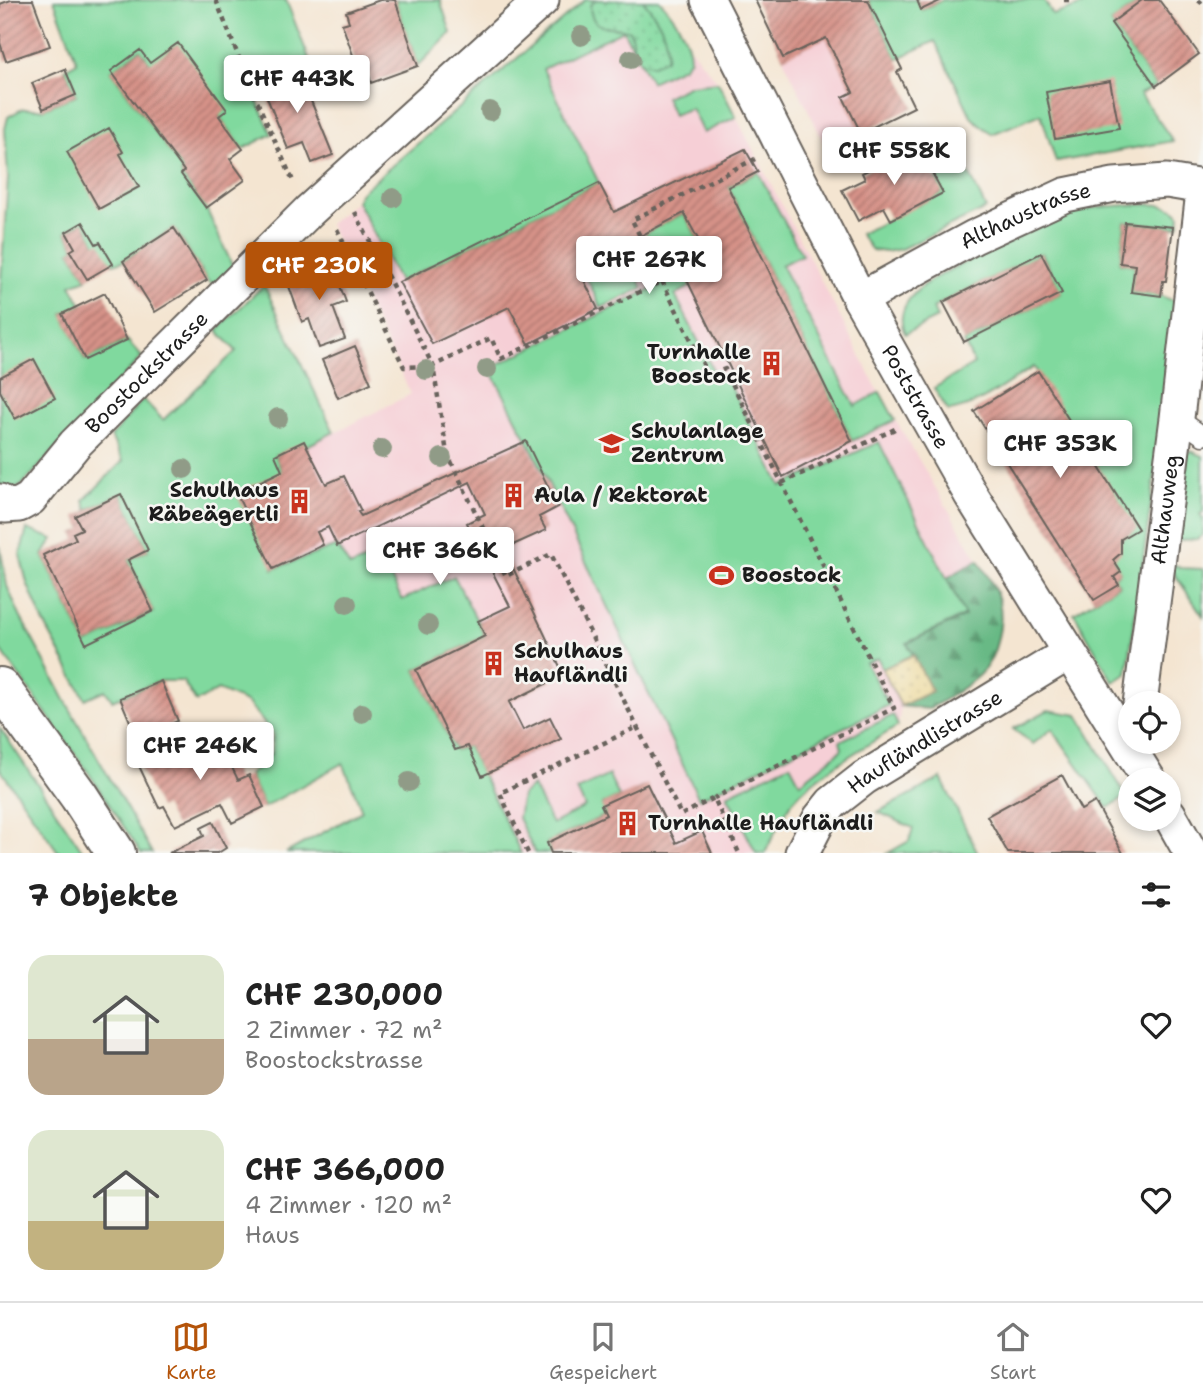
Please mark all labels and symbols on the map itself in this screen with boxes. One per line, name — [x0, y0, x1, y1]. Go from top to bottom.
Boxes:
pin: CHF 443K — [225, 55, 369, 115]
pin: CHF 558K — [822, 128, 966, 187]
street label: Althaustrasse — [955, 176, 1093, 256]
pin: CHF 267K — [577, 236, 721, 296]
pin: CHF 230K — [247, 243, 391, 302]
street label: Boostockstrasse — [79, 305, 214, 440]
place label: Turnhalle Boostock — [647, 338, 751, 390]
street label: Poststrasse — [875, 340, 956, 454]
building icon: Turnhalle Boostock — [757, 350, 785, 378]
place label: Schulanlage Zentrum — [631, 417, 764, 469]
pin: CHF 353K — [988, 420, 1132, 480]
school or university icon: Schulanlage Zentrum — [597, 429, 625, 457]
street label: Althauweg — [1144, 453, 1186, 566]
place label: Schulhaus Räbeägertli — [149, 476, 279, 528]
building icon: Aula / Rektorat — [500, 481, 528, 509]
place label: Aula / Rektorat — [534, 481, 707, 509]
building icon: Schulhaus Räbeägertli — [285, 488, 313, 516]
pin: CHF 366K — [368, 528, 512, 587]
sports icon: Boostock — [708, 561, 736, 589]
place label: Boostock — [742, 561, 841, 589]
place label: Schulhaus Haufländli — [514, 637, 628, 689]
building icon: Schulhaus Haufländli — [480, 649, 508, 677]
street label: Haufländlistrasse — [841, 683, 1007, 800]
pin: CHF 246K — [128, 722, 272, 782]
building icon: Turnhalle Haufländli — [614, 809, 642, 837]
place label: Turnhalle Haufländli — [648, 809, 873, 837]

